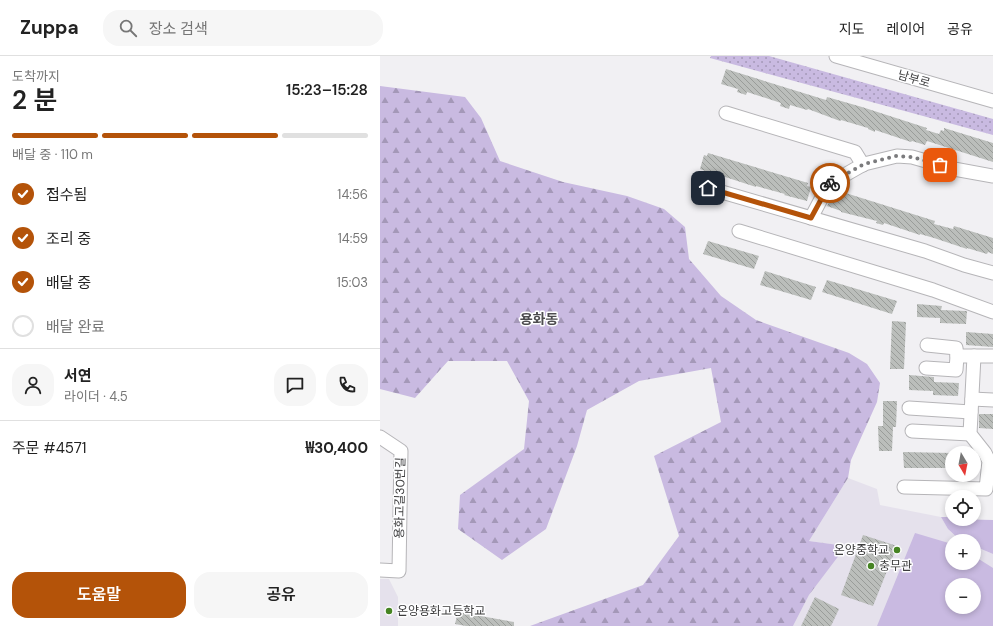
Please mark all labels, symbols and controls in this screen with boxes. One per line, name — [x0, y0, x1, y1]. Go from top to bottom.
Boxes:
search box — [103, 10, 383, 46]
text: Zuppa — [20, 15, 79, 40]
icon: search — [117, 17, 139, 39]
text: 장소 검색 — [149, 19, 208, 39]
text: 지도 — [839, 20, 865, 38]
text: 레이어 — [887, 20, 925, 38]
text: 공유 — [947, 20, 973, 38]
street label: 남부로 — [896, 67, 932, 91]
text: 도착까지 — [12, 68, 60, 85]
text: 15:23–15:28 — [286, 80, 368, 100]
text: 2 분 — [12, 83, 57, 117]
text: 배달 중 · 110 m — [12, 146, 93, 163]
pin — [923, 148, 957, 182]
icon: bag — [929, 154, 951, 176]
courier — [810, 163, 850, 203]
pin — [691, 171, 725, 205]
icon: bike — [819, 172, 841, 194]
icon: home — [697, 177, 719, 199]
icon: check — [12, 183, 34, 205]
text: 접수됨 — [46, 185, 87, 205]
text: 14:56 — [337, 186, 368, 203]
icon: check — [12, 227, 34, 249]
text: 조리 중 — [46, 229, 91, 249]
text: 14:59 — [338, 230, 368, 247]
icon: check — [12, 271, 34, 293]
text: 배달 중 — [46, 273, 91, 293]
text: 15:03 — [337, 274, 368, 291]
district label: 용화동 — [520, 310, 558, 328]
text: 배달 완료 — [46, 317, 105, 337]
button: person — [12, 364, 54, 406]
button: chat — [274, 364, 316, 406]
button: phone — [326, 364, 368, 406]
text: 서연 — [64, 366, 92, 386]
text: 라이더 · 4.5 — [64, 388, 128, 405]
text: 주문 #4571 — [12, 438, 86, 458]
text: ₩30,400 — [305, 438, 368, 458]
north arrow — [945, 446, 981, 482]
map controls — [945, 446, 981, 614]
street label: 용화고길30번길 — [391, 457, 409, 539]
button: locate — [945, 490, 981, 526]
button: + — [945, 534, 981, 570]
place label: 온양중학교 — [834, 542, 889, 558]
marker: 온양중학교 — [892, 545, 902, 555]
place label: 충무관 — [879, 558, 912, 574]
marker: 충무관 — [866, 561, 876, 571]
button: 도움말 — [12, 572, 186, 618]
button: 공유 — [194, 572, 368, 618]
button: − — [945, 578, 981, 614]
place label: 온양용화고등학교 — [397, 603, 485, 619]
marker: 온양용화고등학교 — [384, 606, 394, 616]

